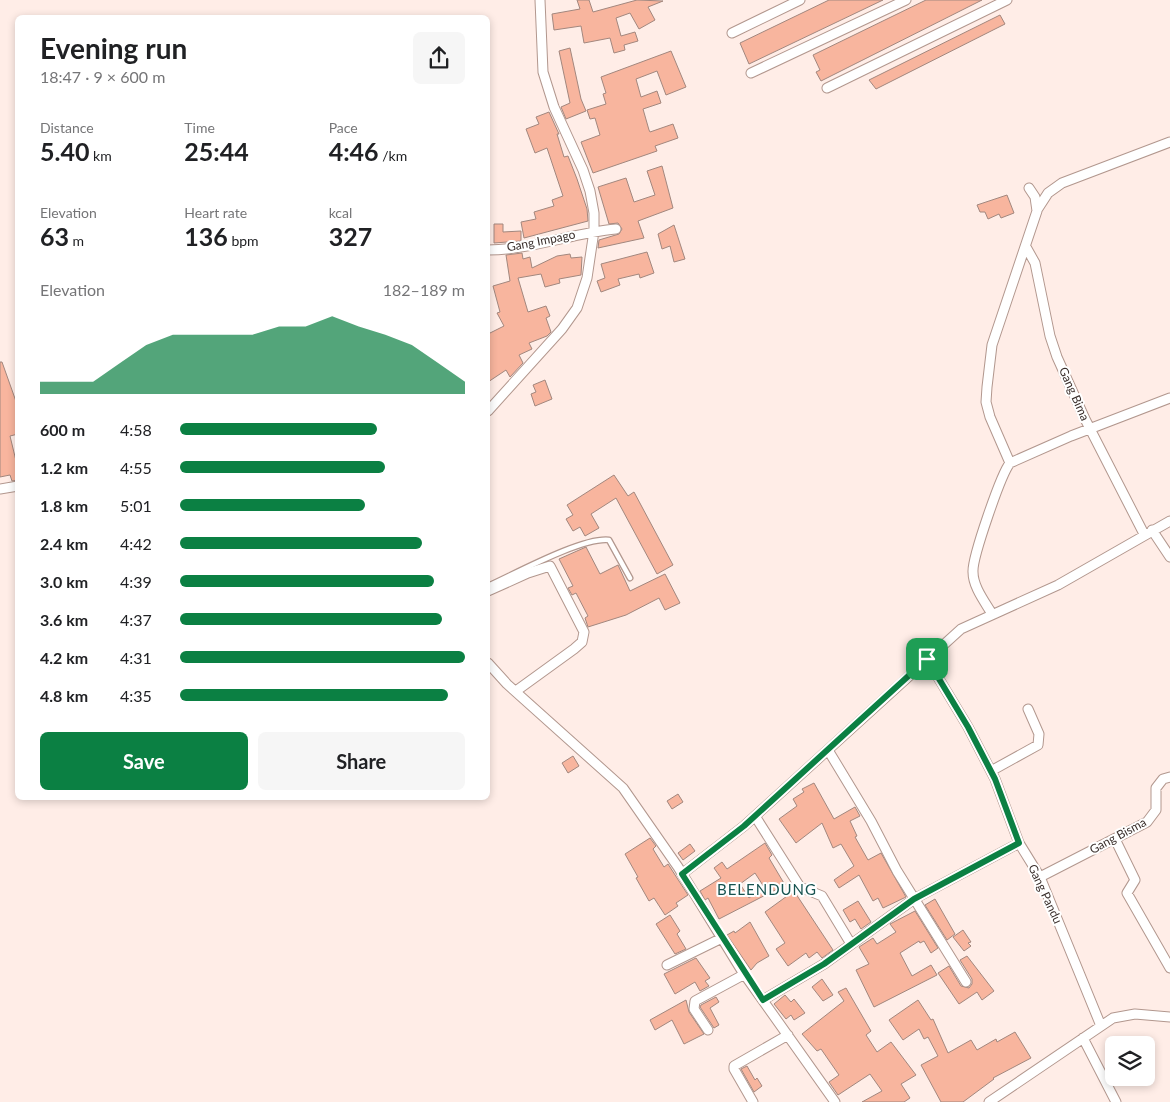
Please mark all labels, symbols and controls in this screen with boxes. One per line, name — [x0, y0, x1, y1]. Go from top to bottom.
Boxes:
text: Evening run — [40, 31, 187, 65]
button: share — [413, 32, 465, 84]
text: 18:47 · 9 × 600 m — [40, 67, 165, 86]
text: Distance — [40, 119, 94, 136]
text: Time — [184, 119, 215, 136]
text: Pace — [329, 119, 358, 136]
text: 5.40 — [40, 136, 89, 166]
text: 25:44 — [184, 136, 249, 166]
text: 4:46 — [329, 136, 379, 166]
text: km — [89, 147, 112, 164]
text: /km — [379, 147, 407, 164]
text: Elevation — [40, 204, 97, 221]
text: Heart rate — [184, 204, 247, 221]
text: kcal — [329, 204, 352, 221]
text: 63 — [40, 221, 69, 251]
text: 136 — [184, 221, 228, 251]
text: 327 — [329, 221, 372, 251]
street label: Gang Impago — [505, 226, 577, 255]
text: m — [69, 232, 84, 249]
text: bpm — [228, 232, 259, 249]
text: Elevation — [40, 280, 105, 299]
text: 182–189 m — [383, 280, 465, 299]
street label: Gang Bima — [1056, 365, 1093, 423]
text: 600 m — [40, 420, 85, 439]
text: 4:58 — [120, 420, 152, 439]
text: 1.2 km — [40, 458, 88, 477]
text: 4:55 — [120, 458, 152, 477]
text: 1.8 km — [40, 496, 88, 515]
text: 5:01 — [120, 496, 152, 515]
text: 2.4 km — [40, 534, 88, 553]
text: 4:42 — [120, 534, 152, 553]
text: 3.0 km — [40, 572, 88, 591]
text: 4:39 — [120, 572, 152, 591]
text: 3.6 km — [40, 610, 88, 629]
text: 4:37 — [120, 610, 152, 629]
pin — [906, 638, 948, 680]
icon: arrive — [913, 645, 941, 673]
text: 4.2 km — [40, 648, 88, 667]
text: 4:31 — [120, 648, 152, 667]
text: 4.8 km — [40, 686, 88, 705]
text: 4:35 — [120, 686, 152, 705]
button: Save — [40, 732, 248, 790]
button: Share — [258, 732, 465, 790]
street label: Gang Bisma — [1087, 814, 1149, 857]
street label: Gang Pandu — [1025, 862, 1066, 926]
district label: BELENDUNG — [717, 880, 817, 898]
map controls — [1105, 1036, 1155, 1086]
button: layers — [1105, 1036, 1155, 1086]

